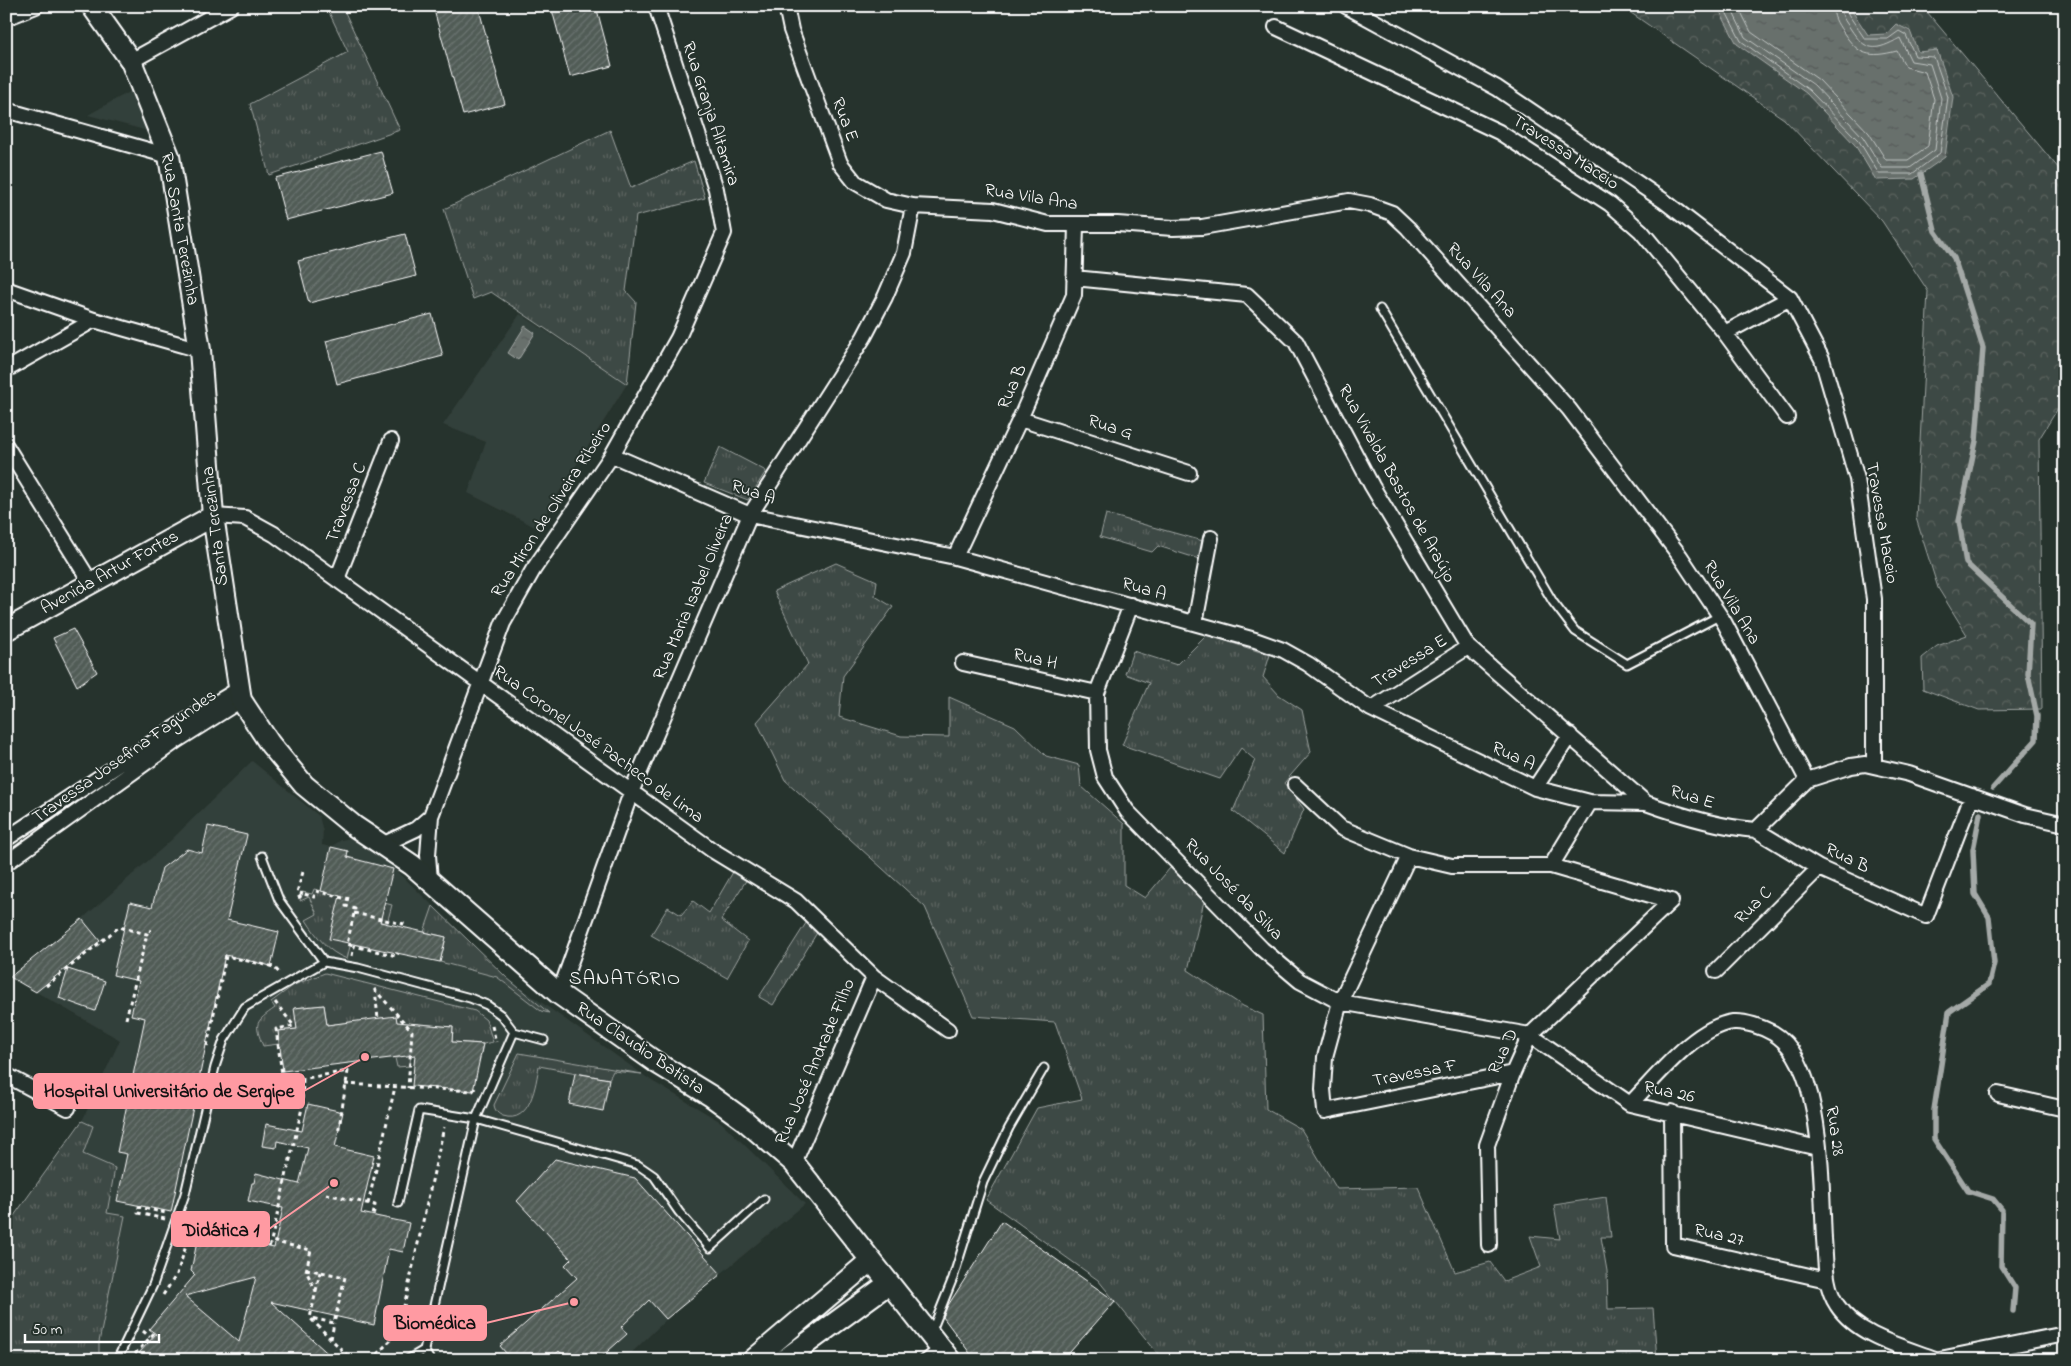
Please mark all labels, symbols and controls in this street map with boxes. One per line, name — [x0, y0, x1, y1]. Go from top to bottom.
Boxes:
street label: Rua Granja Altamira — [674, 39, 746, 189]
street label: Rua E — [824, 94, 864, 146]
street label: Travessa Maceio — [1506, 109, 1624, 197]
street label: Rua Santa Terezinha — [153, 151, 205, 307]
street label: Rua Vila Ana — [983, 178, 1079, 218]
street label: Rua Vila Ana — [1440, 237, 1522, 325]
street label: Rua B — [992, 360, 1034, 414]
street label: Rua Vivalda Bastos de Araújo — [1330, 380, 1462, 588]
street label: Rua G — [1084, 409, 1136, 447]
street label: Rua Miron de Oliveira Ribeiro — [485, 417, 619, 603]
street label: Travessa C — [320, 459, 374, 547]
street label: Travessa Maceio — [1858, 460, 1904, 586]
street label: Santa Terezinha — [196, 465, 236, 587]
street label: Rua A — [727, 474, 779, 512]
street label: Rua Maria Isabel Oliveira — [647, 510, 741, 684]
street label: Avenida Artur Fortes — [36, 524, 184, 622]
street label: Rua Vila Ana — [1696, 556, 1766, 650]
street label: Rua A — [1119, 571, 1169, 609]
street label: Travessa E — [1367, 629, 1453, 695]
street label: Rua H — [1010, 642, 1060, 678]
street label: Rua Coronel José Pacheco de Lima — [487, 660, 709, 830]
street label: Travessa Josefina Fagundes — [28, 683, 223, 831]
street label: Rua A — [1487, 736, 1539, 778]
street label: Rua E — [1667, 779, 1718, 817]
street label: Rua José da Silva — [1177, 833, 1289, 947]
street label: Rua B — [1820, 837, 1874, 881]
street label: Rua C — [1729, 881, 1779, 931]
district label: SANATÓRIO — [569, 965, 681, 994]
street label: Rua José Andrade Filho — [769, 975, 863, 1149]
street label: Rua Claudio Batista — [570, 996, 710, 1102]
street label: Rua D — [1482, 1025, 1526, 1079]
street label: Travessa F — [1371, 1053, 1460, 1095]
callout: Hospital Universitário de Sergipe — [34, 1074, 304, 1108]
street label: Rua 26 — [1641, 1075, 1697, 1111]
text: Hospital Universitário de Sergipe — [44, 1079, 295, 1108]
street label: Rua 28 — [1818, 1104, 1850, 1158]
callout: Didática 1 — [172, 1212, 269, 1246]
text: Didática 1 — [182, 1218, 259, 1245]
street label: Rua 27 — [1691, 1218, 1747, 1255]
callout: Biomédica — [384, 1306, 486, 1340]
scale bar — [25, 1311, 159, 1343]
text: Biomédica — [393, 1311, 476, 1338]
text: 50 m — [32, 1319, 63, 1341]

